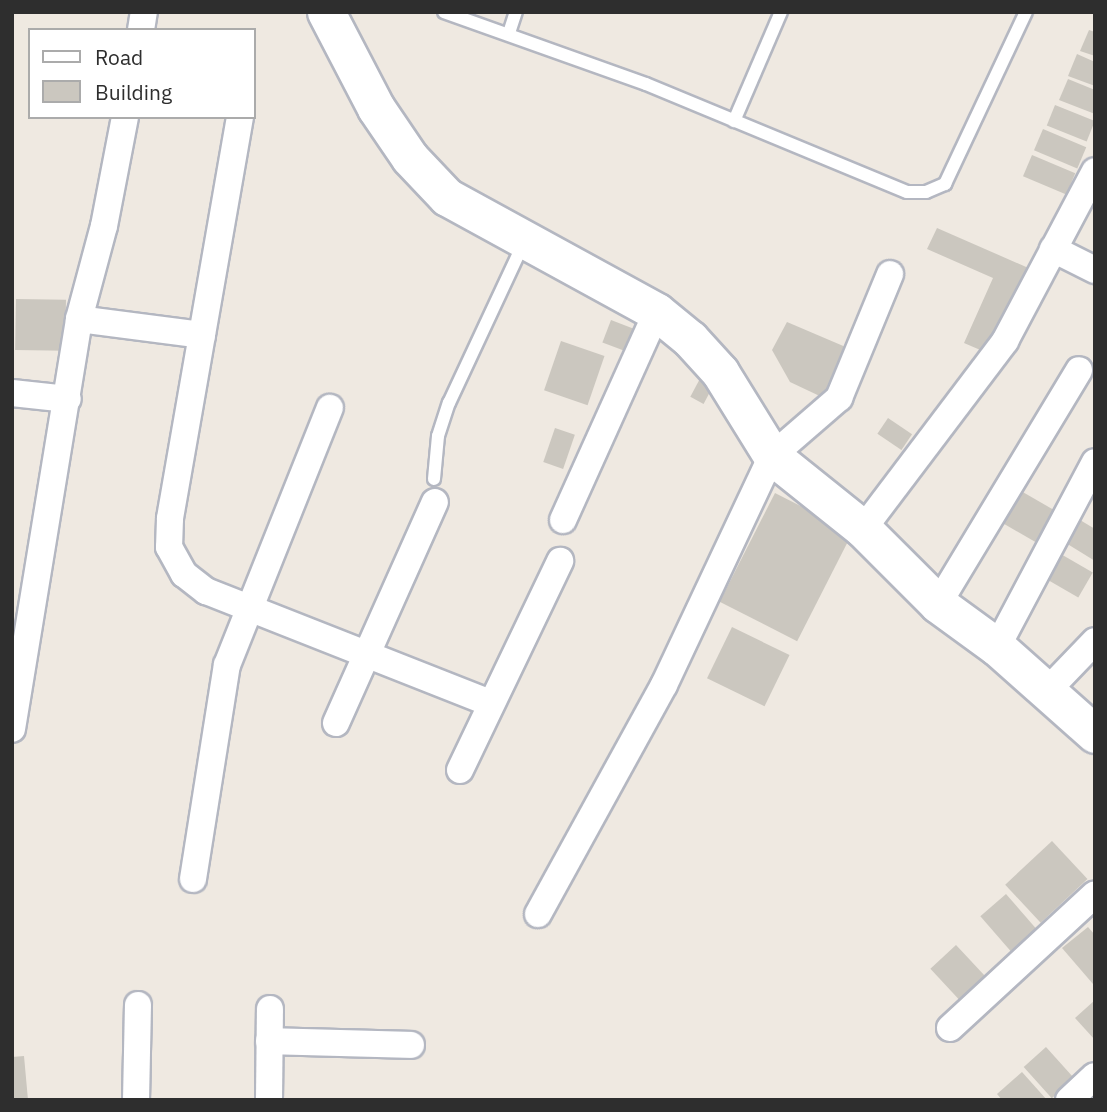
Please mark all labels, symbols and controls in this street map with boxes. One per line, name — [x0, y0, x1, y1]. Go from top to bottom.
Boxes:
legend — [28, 28, 256, 119]
text: Road — [95, 43, 143, 71]
text: Building — [95, 78, 172, 106]

